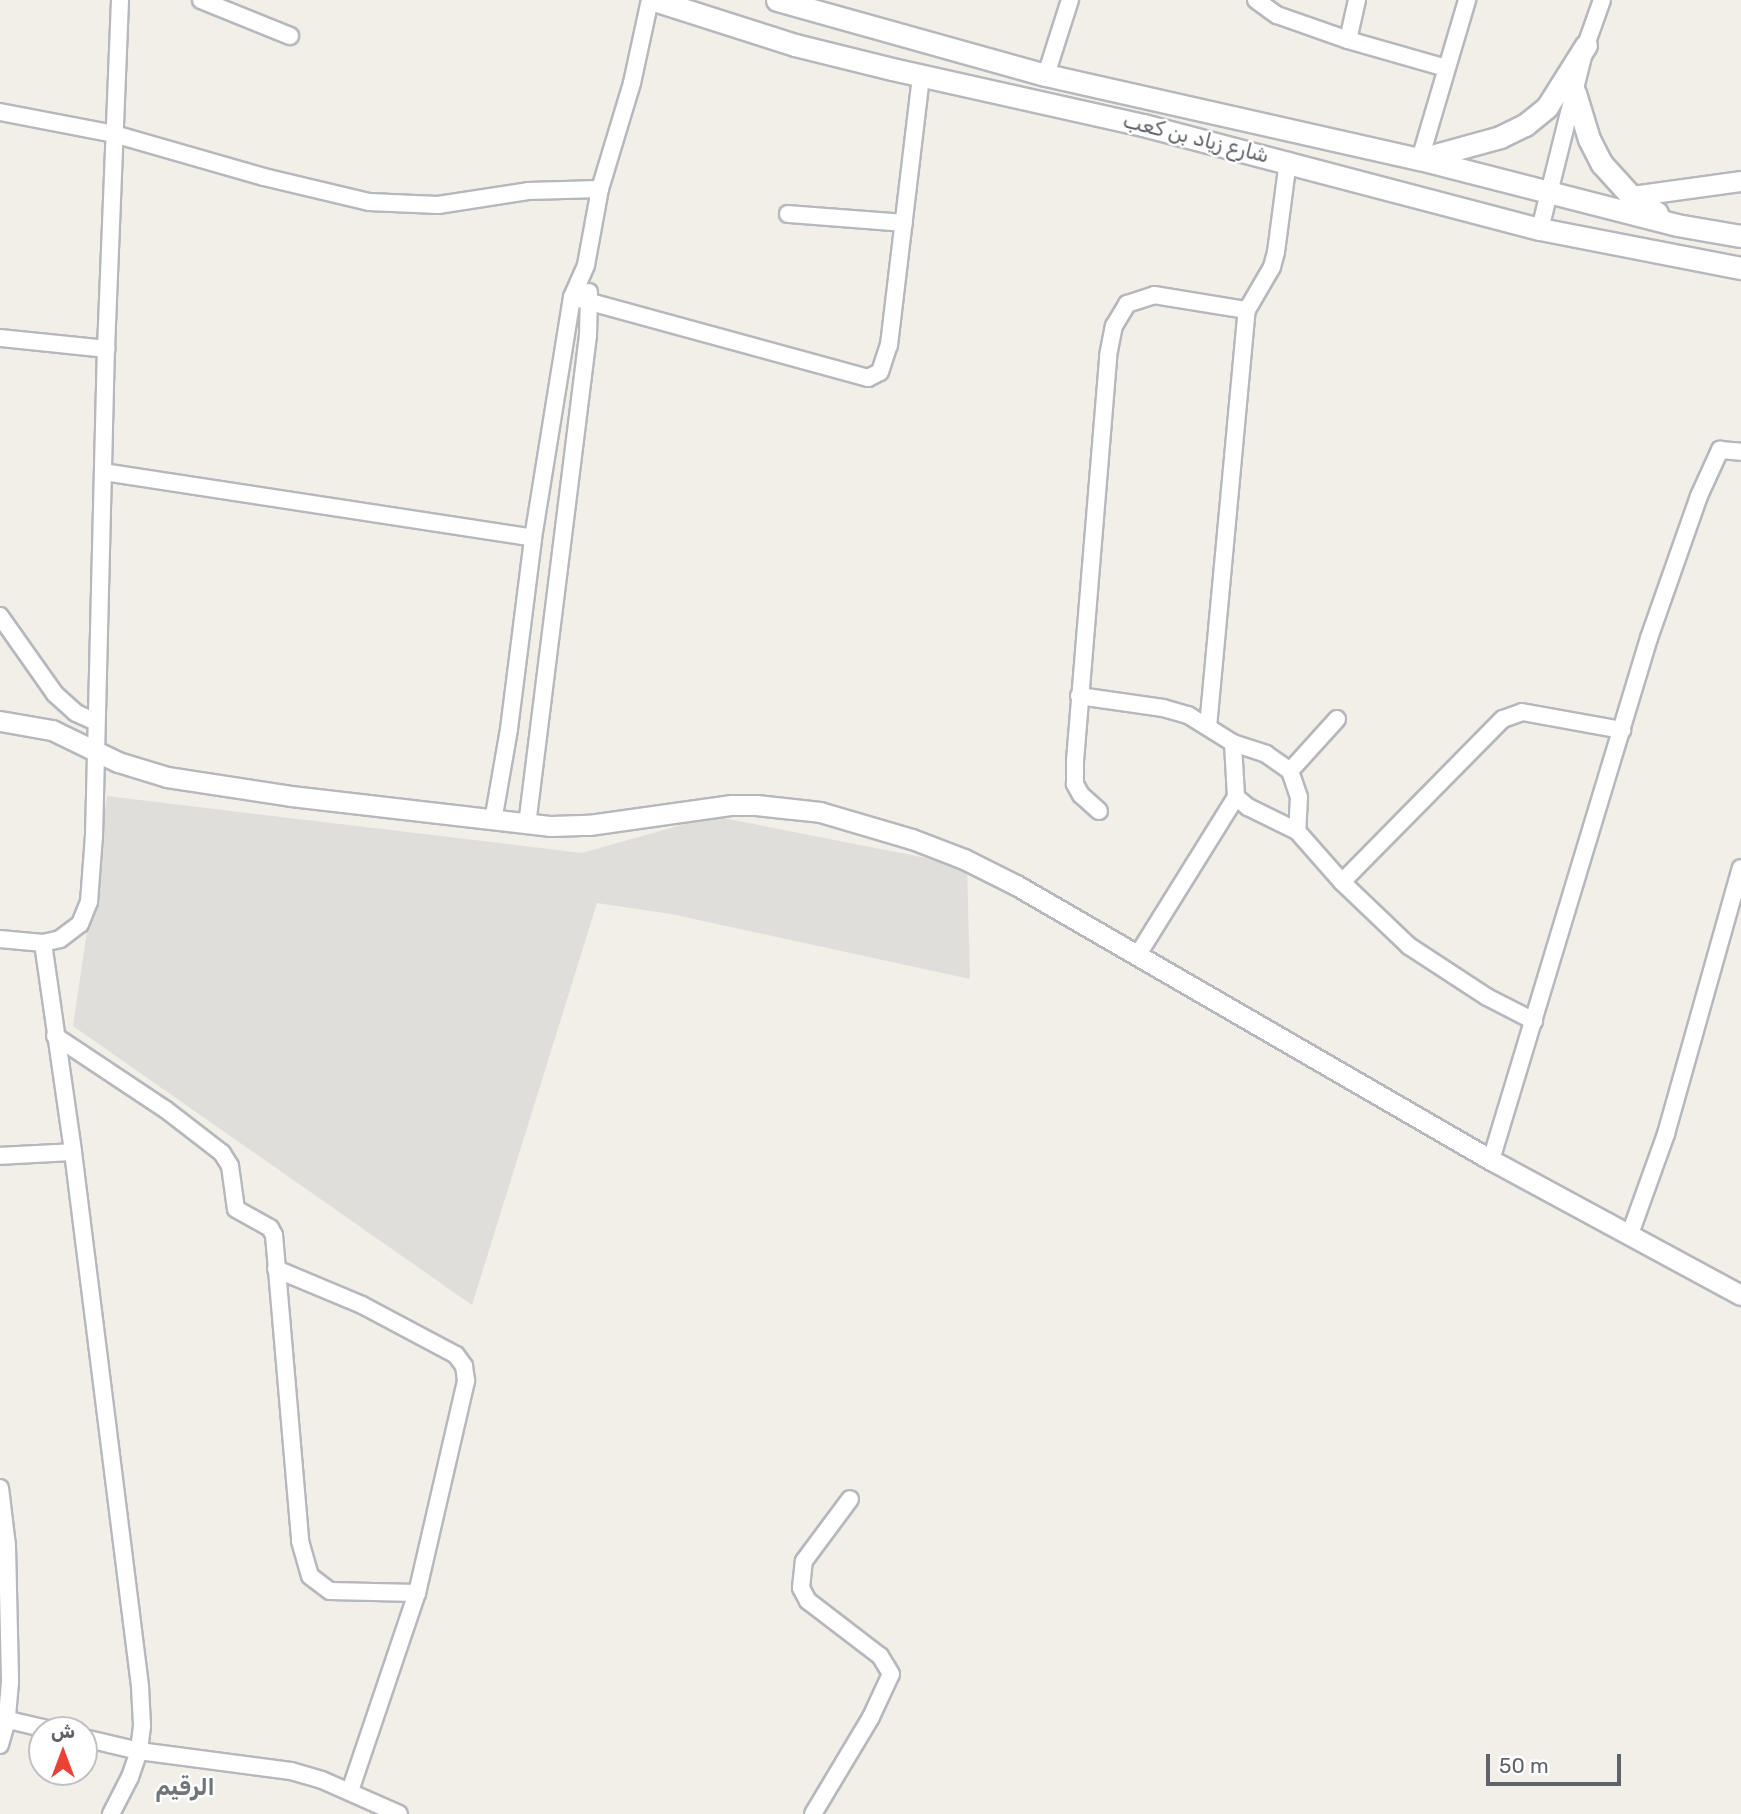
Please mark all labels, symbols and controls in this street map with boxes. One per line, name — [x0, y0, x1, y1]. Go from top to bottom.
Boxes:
street label: شارع زياد بن كعب — [1120, 108, 1272, 168]
north arrow — [28, 1716, 98, 1786]
text: ش — [51, 1720, 75, 1743]
scale bar — [1489, 1741, 1624, 1785]
text: 50 m — [1499, 1753, 1549, 1778]
district label: الرقيم — [155, 1773, 215, 1801]

